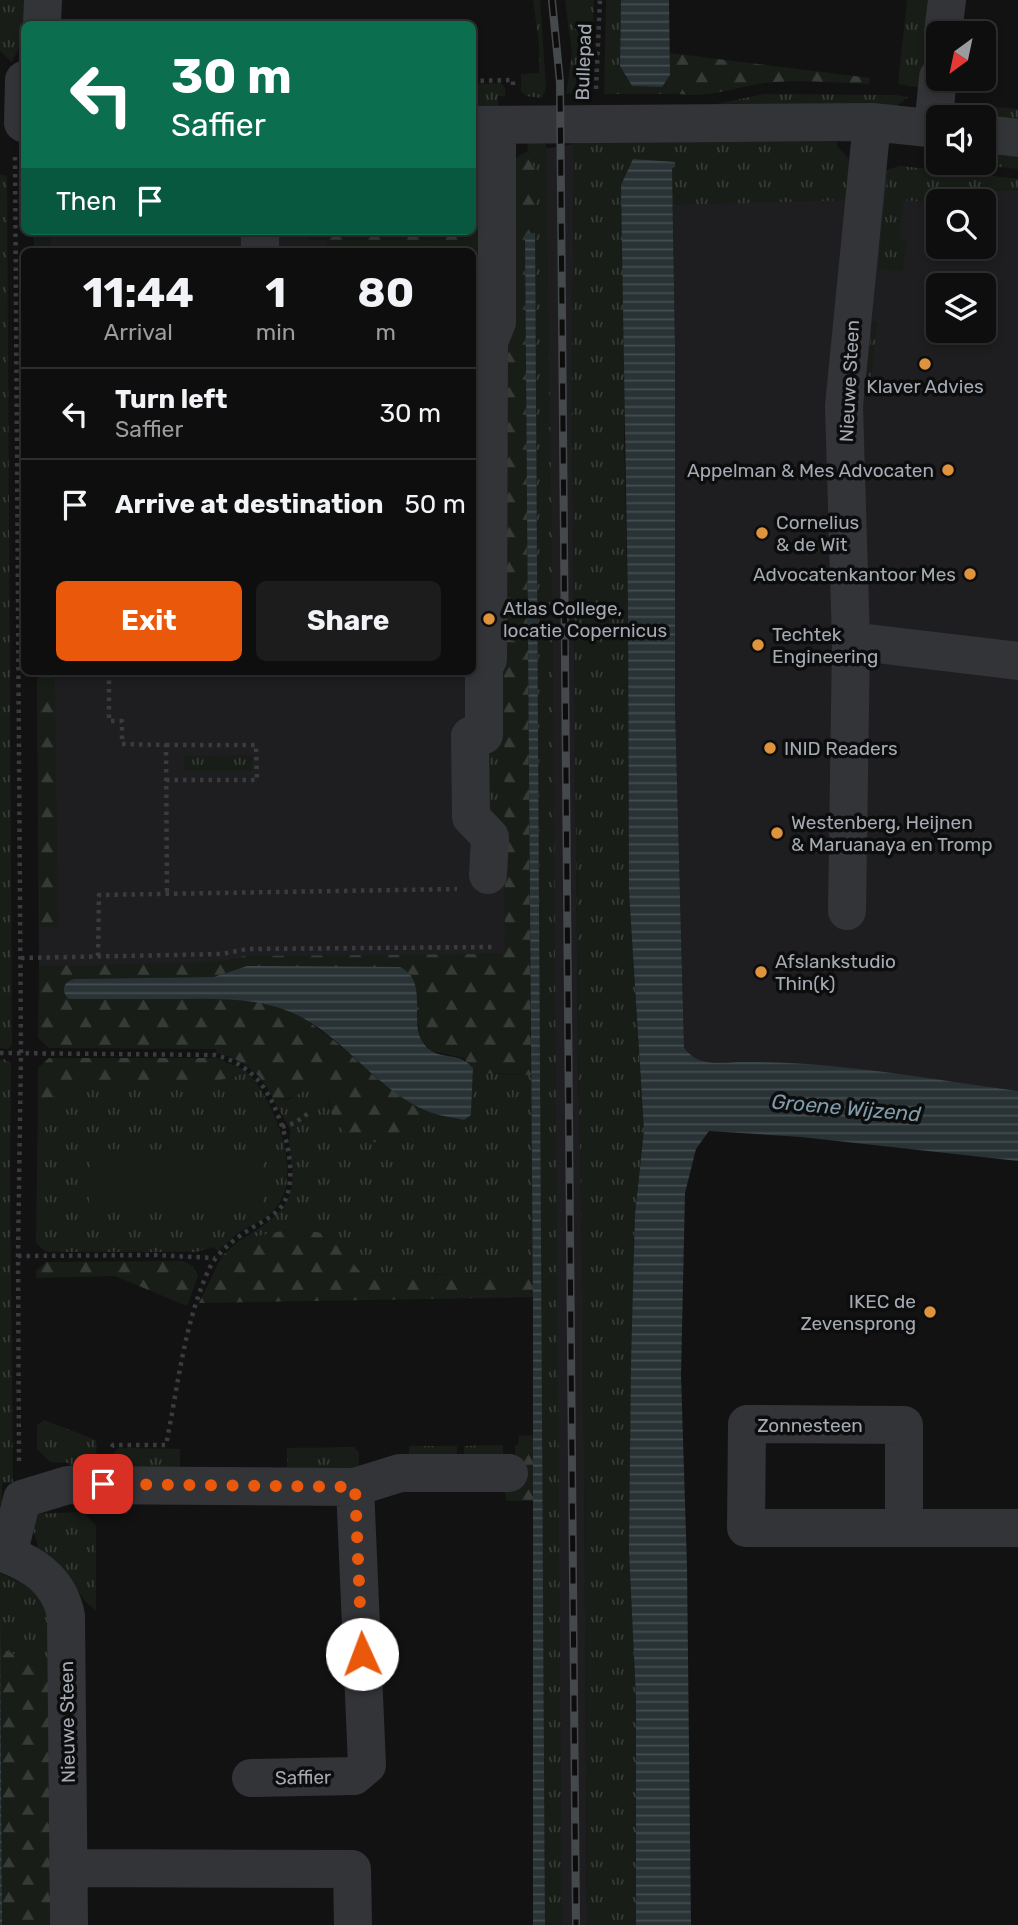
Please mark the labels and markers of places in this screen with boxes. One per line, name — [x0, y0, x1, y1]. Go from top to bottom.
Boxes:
marker: Klaver Advies — [917, 356, 933, 372]
place label: Klaver Advies — [866, 375, 984, 398]
place label: Appelman & Mes Advocaten — [687, 459, 934, 482]
marker: Appelman & Mes Advocaten — [940, 462, 956, 478]
place label: Cornelius & de Wit — [776, 511, 859, 556]
marker: Cornelius & de Wit — [754, 525, 770, 541]
place label: Advocatenkantoor Mes — [753, 563, 956, 586]
marker: Advocatenkantoor Mes — [962, 566, 978, 582]
place label: Atlas College, locatie Copernicus — [503, 597, 667, 642]
marker: Atlas College, locatie Copernicus — [481, 611, 497, 627]
place label: Techtek Engineering — [772, 623, 878, 668]
marker: Techtek Engineering — [750, 637, 766, 653]
place label: INID Readers — [784, 737, 898, 760]
marker: INID Readers — [762, 740, 778, 756]
place label: Westenberg, Heijnen & Maruanaya en Tromp — [791, 811, 993, 856]
marker: Westenberg, Heijnen & Maruanaya en Tromp — [769, 825, 785, 841]
place label: Afslankstudio Thin(k) — [775, 950, 896, 995]
marker: Afslankstudio Thin(k) — [753, 964, 769, 980]
place label: IKEC de Zevensprong — [800, 1290, 916, 1335]
marker: IKEC de Zevensprong — [922, 1304, 938, 1320]
pin — [73, 1454, 133, 1514]

